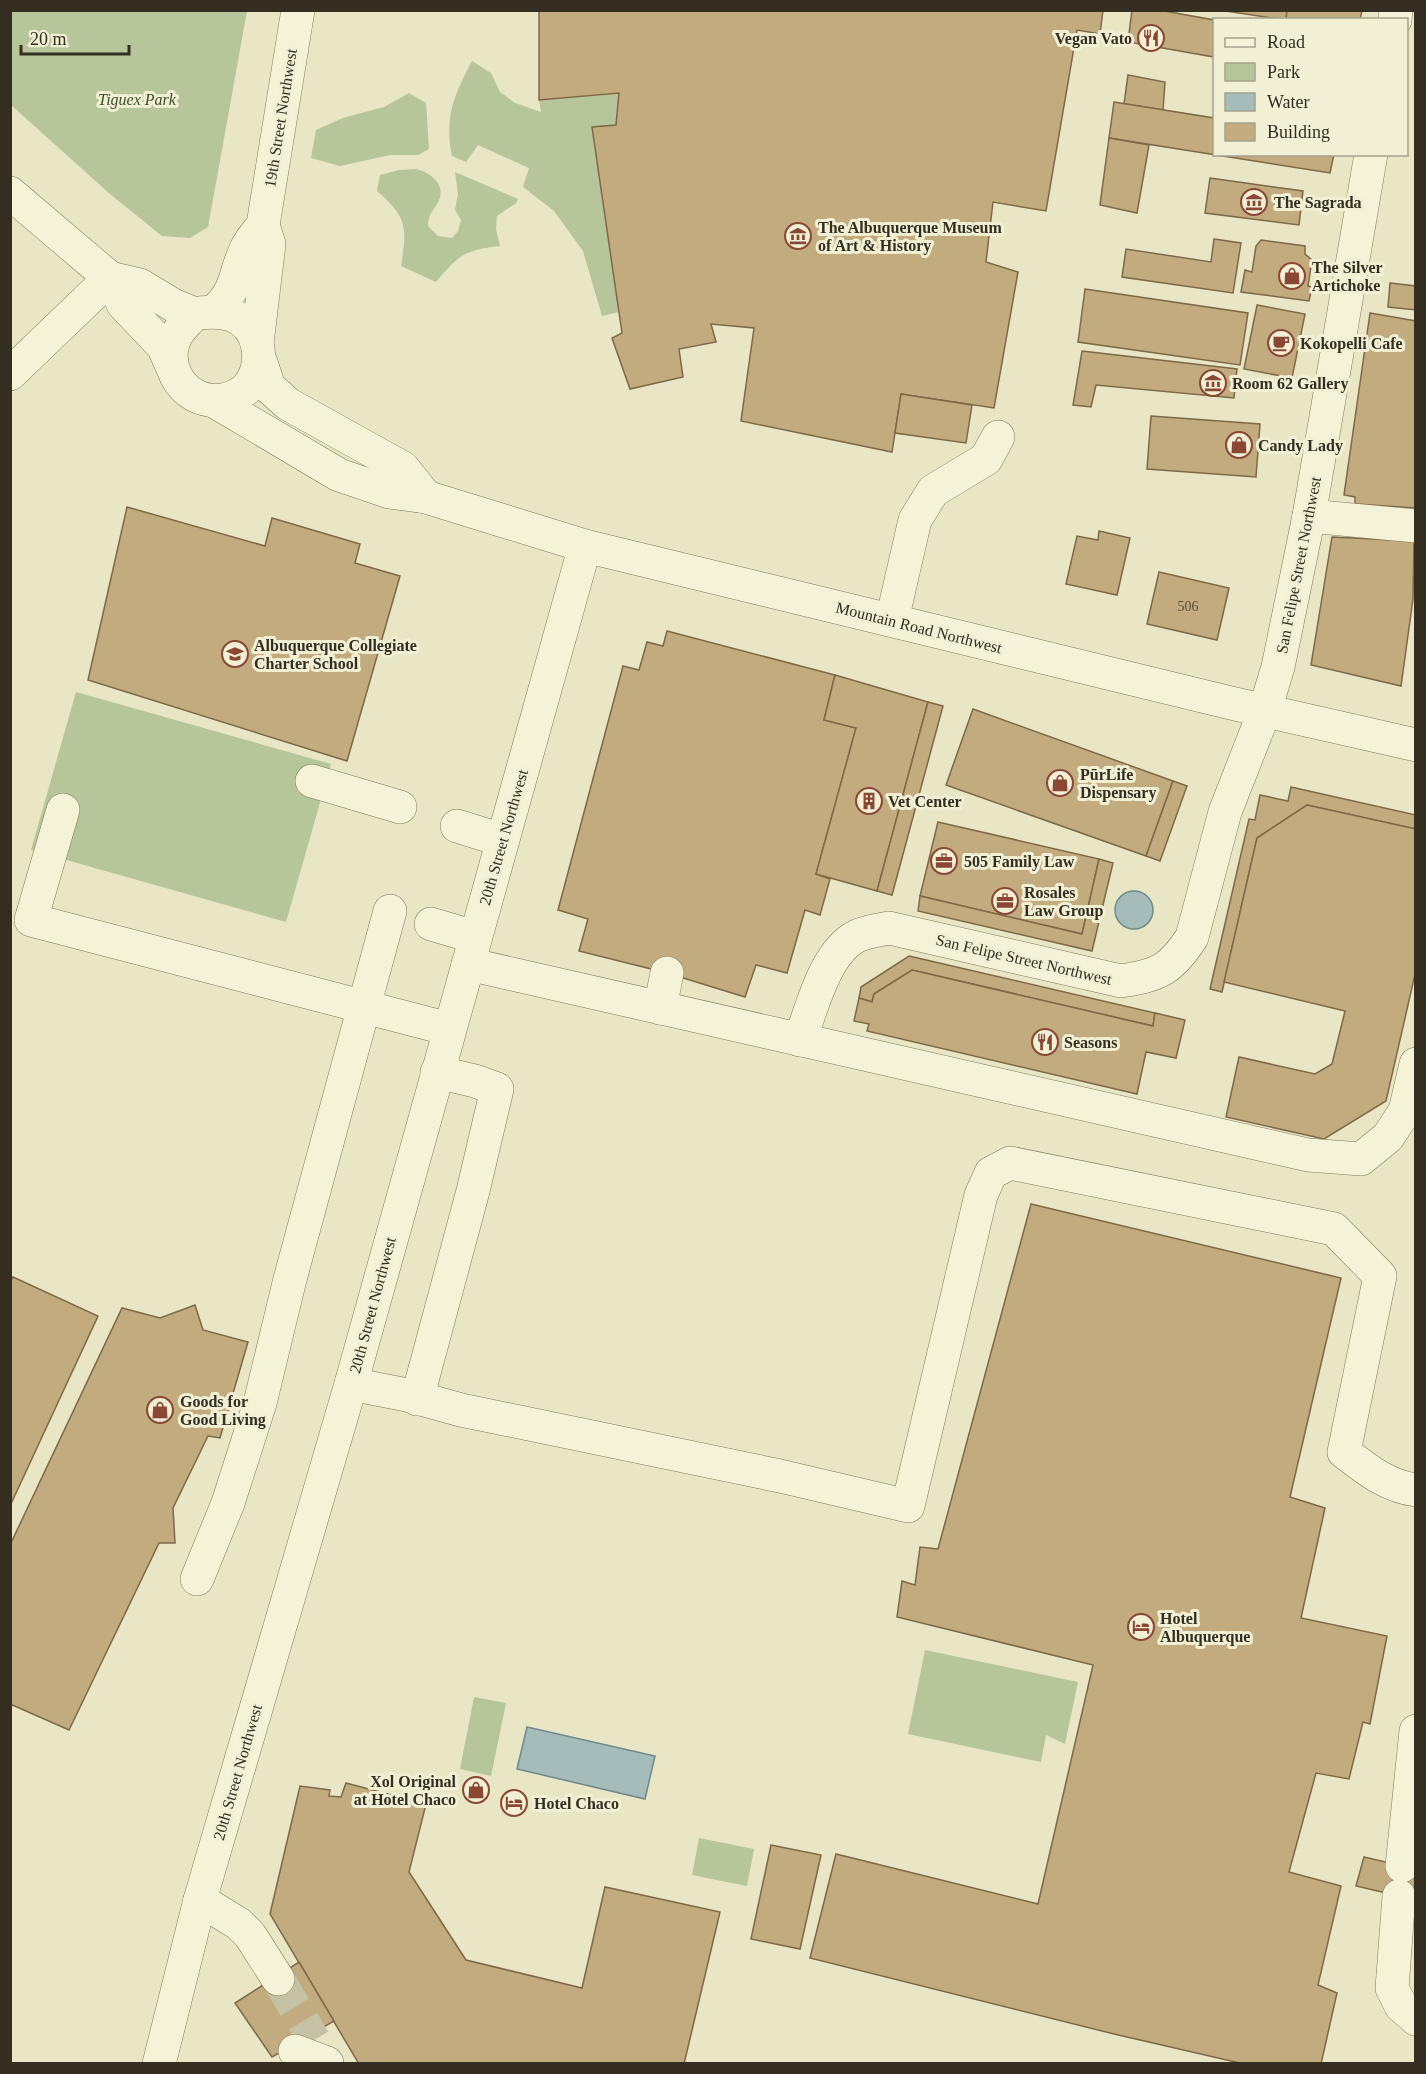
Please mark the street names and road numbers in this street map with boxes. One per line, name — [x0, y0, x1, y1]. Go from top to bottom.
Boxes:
street label: 19th Street Northwest — [261, 47, 300, 189]
street label: San Felipe Street Northwest — [1273, 475, 1325, 655]
street label: Mountain Road Northwest — [834, 599, 1004, 657]
street label: 20th Street Northwest — [476, 767, 531, 907]
street label: San Felipe Street Northwest — [934, 931, 1114, 989]
street label: 20th Street Northwest — [346, 1235, 399, 1375]
street label: 20th Street Northwest — [210, 1702, 265, 1842]

